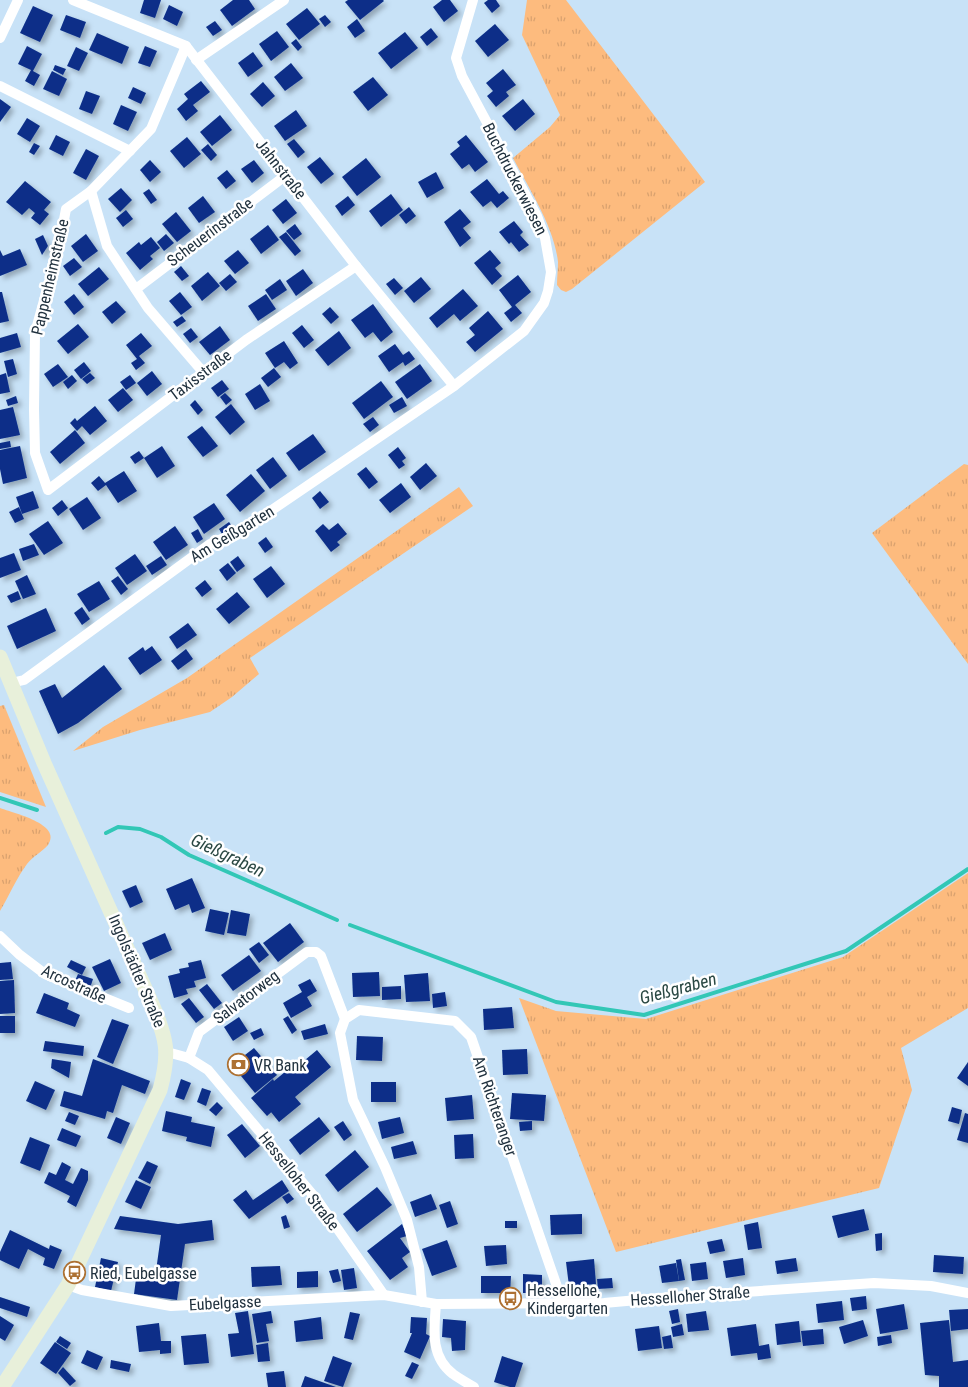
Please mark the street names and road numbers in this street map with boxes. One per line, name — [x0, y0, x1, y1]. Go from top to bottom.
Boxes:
street label: Buchdruckerwiesen — [479, 120, 551, 238]
street label: Jahnstraße — [252, 135, 310, 203]
street label: Scheuerinstraße — [163, 194, 257, 270]
street label: Pappenheimstraße — [27, 217, 73, 337]
street label: Taxisstraße — [165, 345, 235, 405]
street label: Am Geißgarten — [187, 501, 277, 567]
street label: Ingolstädter Straße — [105, 912, 169, 1030]
street label: Arcostraße — [38, 961, 110, 1007]
street label: Salvatorweg — [209, 966, 283, 1028]
street label: Am Richteranger — [469, 1053, 521, 1159]
street label: Hesselloher Straße — [255, 1128, 343, 1234]
street label: Hesselloher Straße — [630, 1282, 750, 1310]
street label: Eubelgasse — [188, 1292, 262, 1314]

